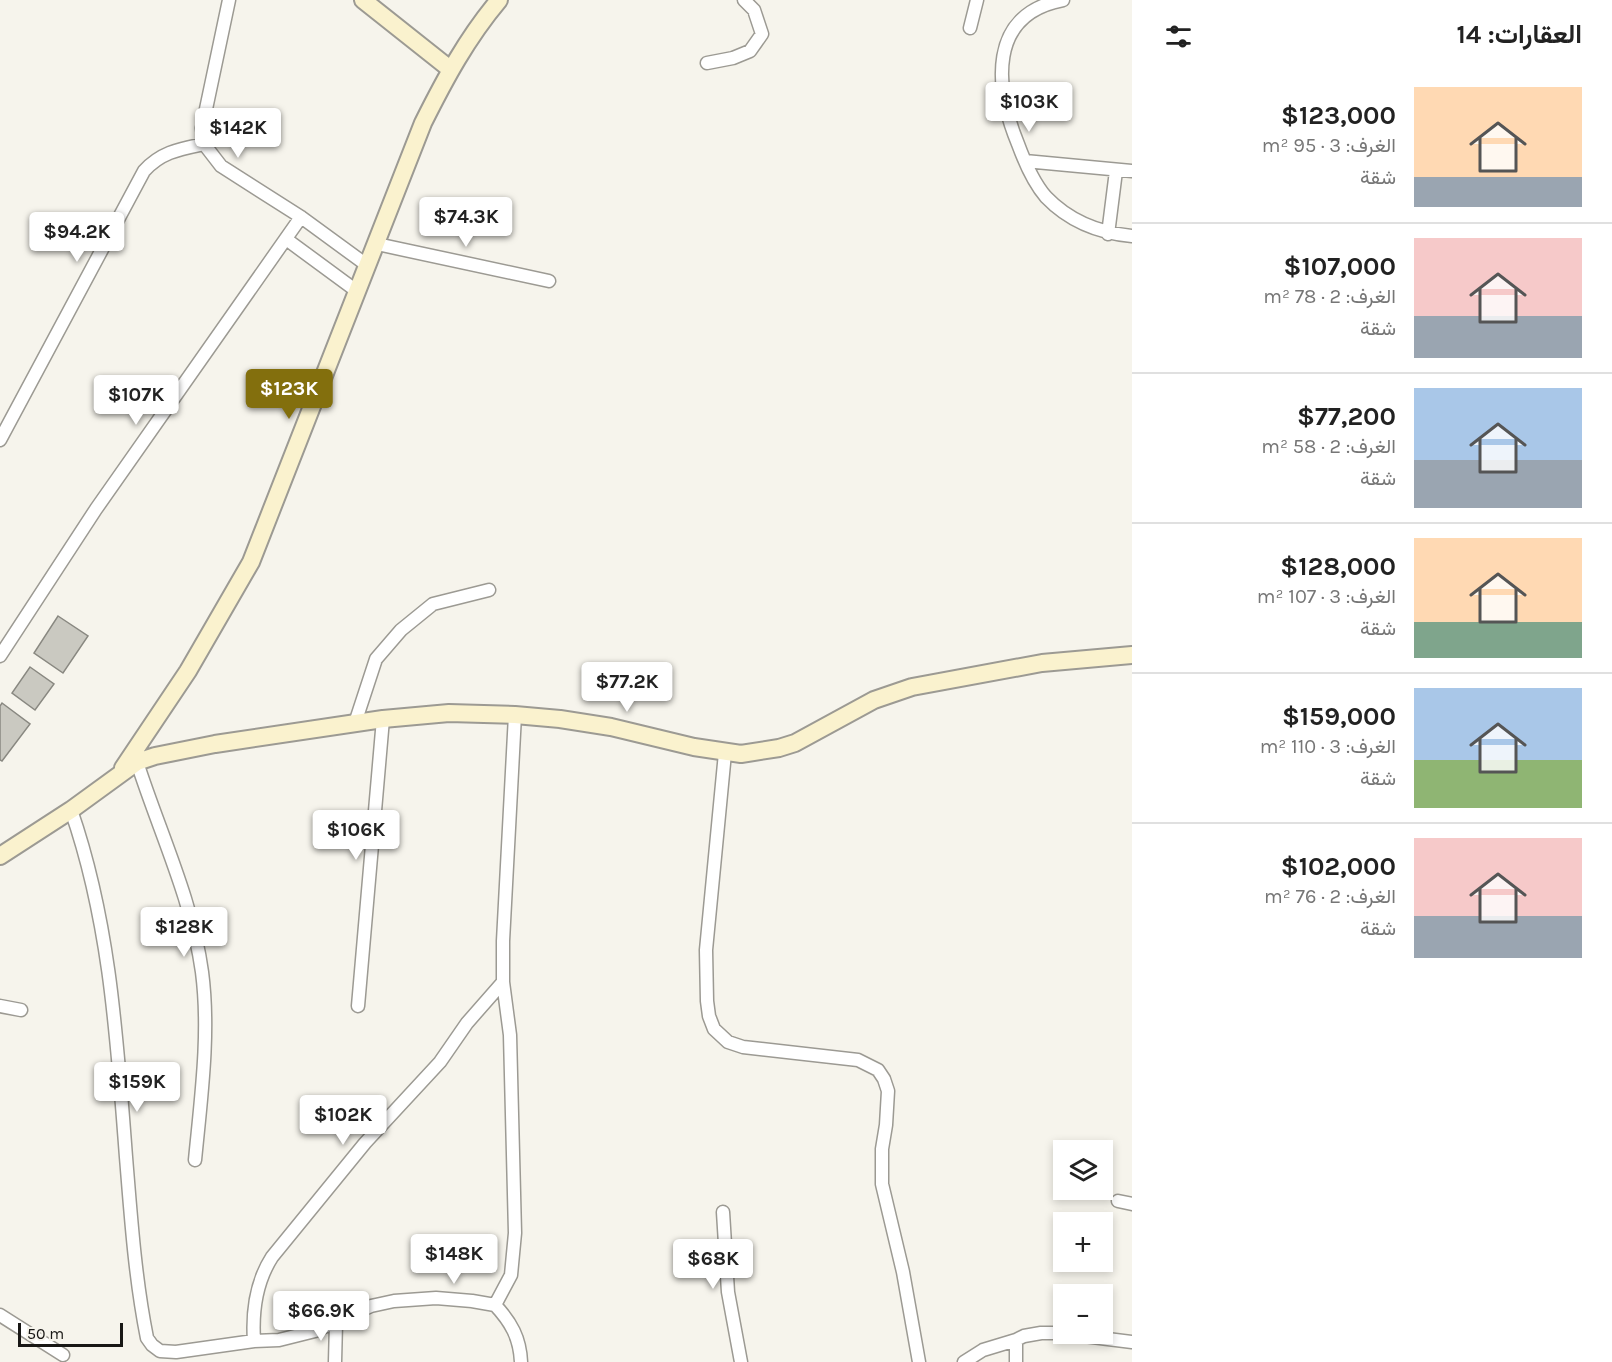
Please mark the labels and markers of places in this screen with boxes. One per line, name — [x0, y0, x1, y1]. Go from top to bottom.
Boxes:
pin: $103K — [987, 82, 1071, 133]
pin: $142K — [196, 108, 280, 159]
pin: $74.3K — [417, 197, 515, 248]
pin: $94.2K — [28, 212, 126, 263]
pin: $123K — [247, 369, 331, 420]
pin: $107K — [94, 375, 178, 426]
pin: $77.2K — [578, 662, 676, 713]
pin: $106K — [314, 810, 398, 861]
pin: $128K — [142, 907, 226, 958]
pin: $159K — [95, 1062, 179, 1113]
pin: $102K — [301, 1095, 385, 1146]
pin: $148K — [412, 1234, 496, 1285]
pin: $68K — [677, 1239, 749, 1290]
pin: $66.9K — [272, 1291, 370, 1342]

